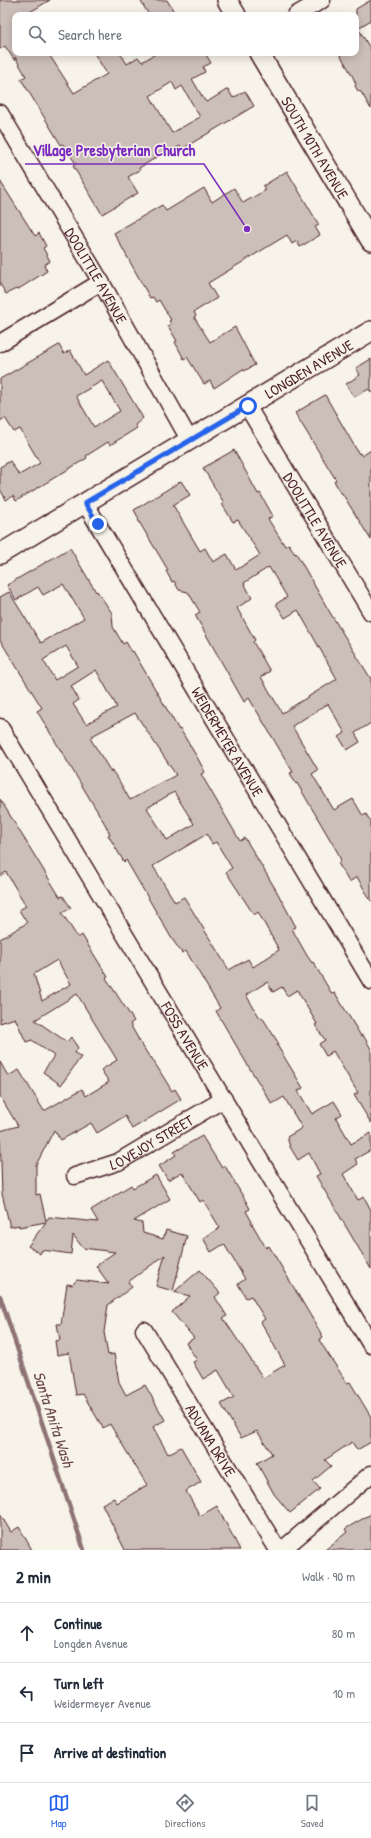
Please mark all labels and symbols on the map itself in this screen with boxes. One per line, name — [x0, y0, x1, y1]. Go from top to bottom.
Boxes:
street label: SOUTH 10TH AVENUE — [277, 92, 354, 203]
callout: Village Presbyterian Church — [25, 136, 204, 164]
text: Village Presbyterian Church — [33, 139, 195, 162]
street label: DOOLITTLE AVENUE — [60, 223, 133, 328]
street label: LONGDEN AVENUE — [260, 334, 357, 403]
route start — [239, 397, 257, 415]
street label: DOOLITTLE AVENUE — [279, 468, 353, 572]
route end — [89, 515, 107, 533]
street label: WEIDERMEYER AVENUE — [187, 683, 269, 801]
street label: FOSS AVENUE — [156, 997, 214, 1074]
street label: LOVEJOY STREET — [107, 1109, 198, 1175]
water label: Santa Anita Wash — [28, 1368, 80, 1471]
street label: ADUANA DRIVE — [181, 1400, 241, 1481]

